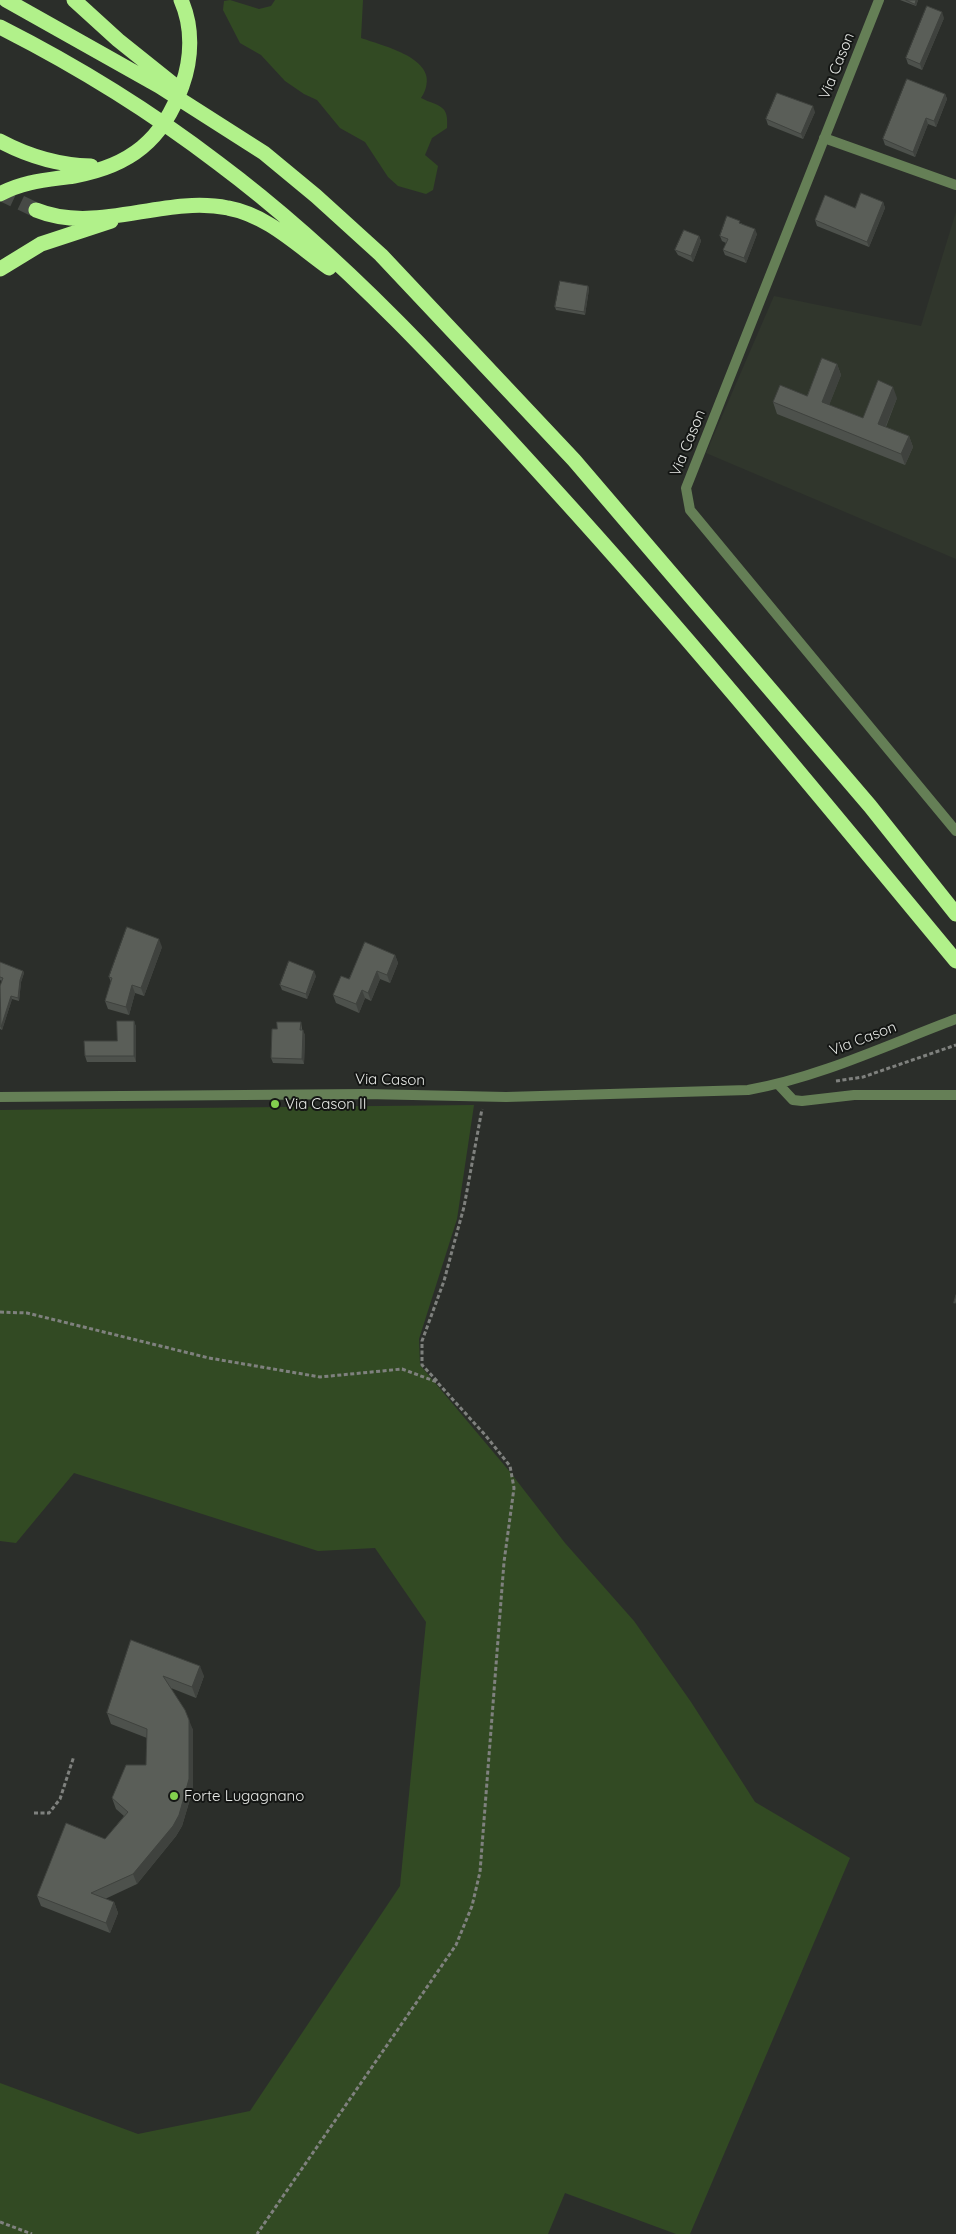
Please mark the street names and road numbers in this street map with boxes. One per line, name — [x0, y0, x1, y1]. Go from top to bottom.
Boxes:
street label: Via Cason — [816, 30, 858, 102]
street label: Via Cason — [667, 407, 709, 479]
street label: Via Cason — [827, 1018, 899, 1060]
street label: Via Cason — [355, 1070, 425, 1090]

